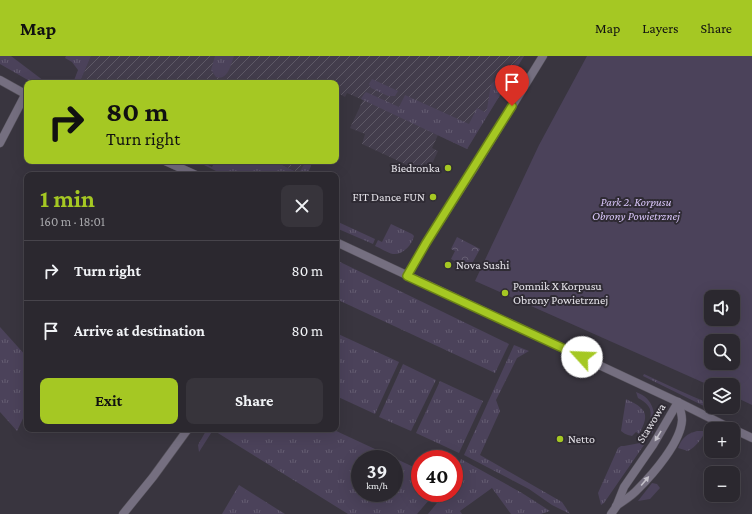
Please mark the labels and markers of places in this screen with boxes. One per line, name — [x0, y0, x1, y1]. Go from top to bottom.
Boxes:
pin — [495, 65, 529, 106]
place label: Biedronka — [391, 161, 440, 175]
marker: Biedronka — [443, 163, 453, 173]
place label: FIT Dance FUN — [353, 190, 425, 204]
marker: FIT Dance FUN — [428, 192, 438, 202]
place label: Nova Sushi — [456, 258, 509, 272]
marker: Nova Sushi — [443, 260, 453, 270]
place label: Pomnik X Korpusu Obrony Powietrznej — [513, 279, 608, 307]
marker: Pomnik X Korpusu Obrony Powietrznej — [500, 288, 510, 298]
place label: Netto — [568, 432, 595, 446]
marker: Netto — [555, 434, 565, 444]

